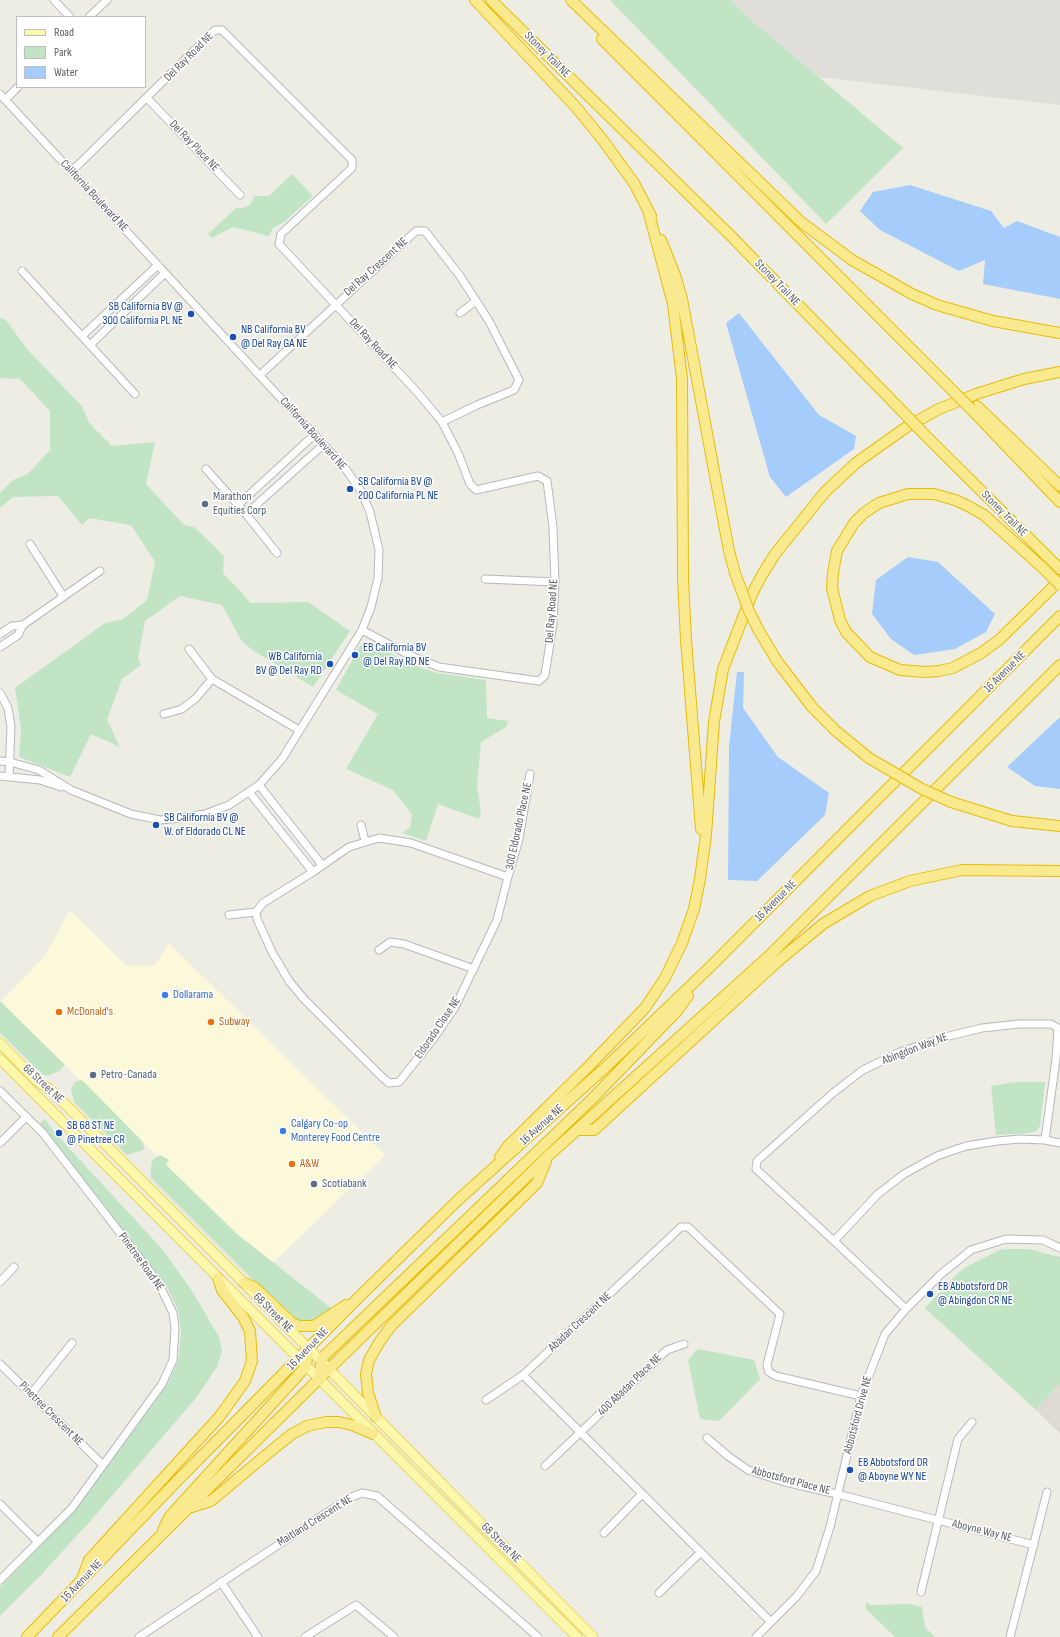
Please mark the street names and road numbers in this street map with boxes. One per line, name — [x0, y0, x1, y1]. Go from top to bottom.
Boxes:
street label: Del Ray Road NE — [161, 29, 217, 85]
street label: Stoney Trail NE — [521, 29, 573, 81]
street label: Del Ray Place NE — [166, 117, 222, 175]
street label: California Boulevard NE — [57, 157, 131, 235]
street label: Del Ray Crescent NE — [341, 235, 411, 299]
street label: Stoney Trail NE — [751, 257, 803, 309]
street label: Del Ray Road NE — [346, 316, 400, 372]
street label: California Boulevard NE — [277, 395, 349, 473]
street label: Stoney Trail NE — [978, 488, 1030, 540]
street label: Del Ray Road NE — [543, 578, 561, 644]
street label: 16 Avenue NE — [981, 648, 1029, 696]
street label: 300 Eldorado Place NE — [503, 781, 535, 871]
street label: 16 Avenue NE — [752, 877, 800, 925]
street label: Eldorado Close NE — [412, 994, 464, 1062]
street label: Abingdon Way NE — [880, 1030, 950, 1068]
street label: 68 Street NE — [20, 1061, 66, 1107]
street label: 16 Avenue NE — [517, 1102, 567, 1148]
street label: Pinetree Road NE — [115, 1230, 167, 1294]
street label: Abadan Crescent NE — [545, 1289, 615, 1355]
street label: 68 Street NE — [250, 1290, 296, 1336]
street label: 16 Avenue NE — [284, 1325, 332, 1373]
street label: 400 Abadan Place NE — [595, 1351, 665, 1419]
street label: Abbotsford Drive NE — [841, 1374, 875, 1456]
street label: Pinetree Crescent NE — [16, 1379, 86, 1449]
street label: Abbotsford Place NE — [750, 1464, 832, 1498]
street label: Maitland Crescent NE — [275, 1492, 355, 1550]
street label: Aboyne Way NE — [951, 1517, 1013, 1545]
street label: 68 Street NE — [478, 1520, 524, 1566]
street label: 16 Avenue NE — [58, 1557, 106, 1605]

